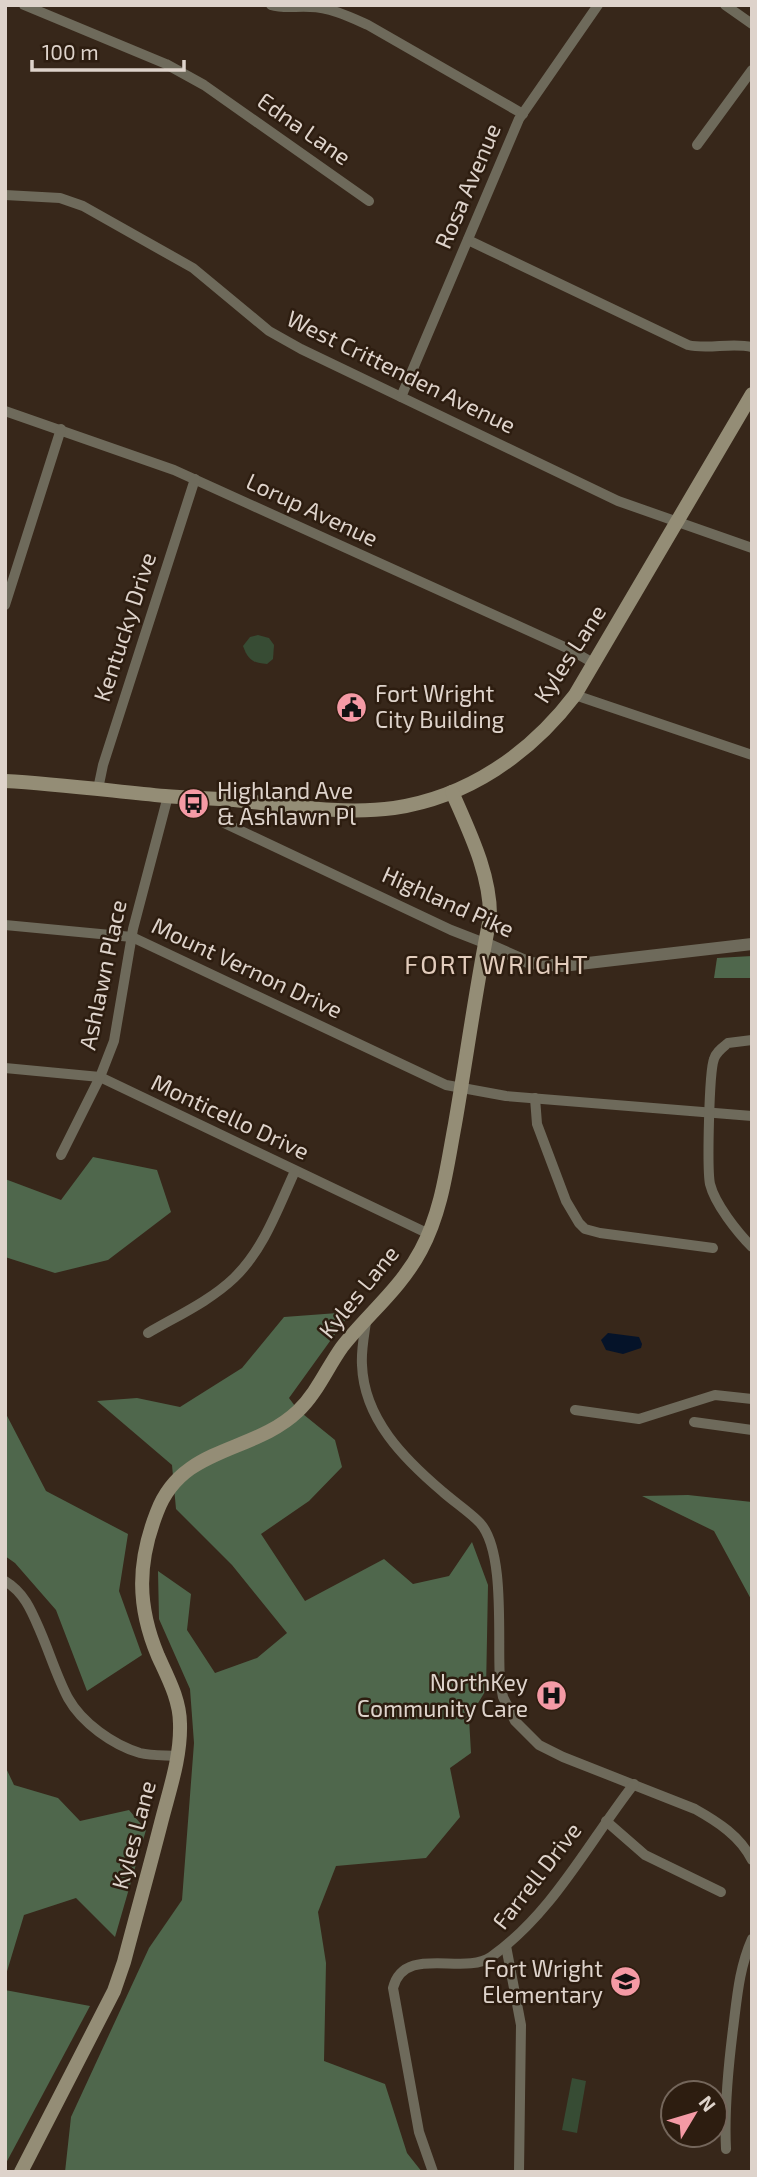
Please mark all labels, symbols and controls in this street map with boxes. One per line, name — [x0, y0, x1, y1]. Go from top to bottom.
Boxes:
scale bar — [32, 28, 184, 72]
text: 100 m — [42, 39, 99, 64]
street label: Edna Lane — [253, 86, 357, 170]
street label: Rosa Avenue — [428, 119, 506, 252]
street label: West Crittenden Avenue — [282, 303, 520, 439]
street label: Lorup Avenue — [242, 466, 383, 552]
street label: Kentucky Drive — [87, 549, 161, 705]
street label: Kyles Lane — [527, 599, 611, 708]
place label: Fort Wright City Building — [375, 679, 505, 733]
public building icon: Fort Wright City Building — [335, 690, 369, 724]
place label: Highland Ave & Ashlawn Pl — [217, 776, 356, 830]
bus stop icon: Highland Ave & Ashlawn Pl — [177, 787, 211, 821]
street label: Highland Pike — [378, 860, 519, 943]
street label: Ashlawn Place — [72, 897, 132, 1052]
street label: Mount Vernon Drive — [148, 911, 347, 1024]
district label: FORT WRIGHT — [404, 948, 590, 979]
street label: Monticello Drive — [147, 1067, 314, 1165]
street label: Kyles Lane — [312, 1239, 404, 1343]
place label: NorthKey Community Care — [357, 1668, 528, 1722]
hospital icon: NorthKey Community Care — [534, 1679, 568, 1713]
street label: Kyles Lane — [105, 1777, 161, 1892]
street label: Farrell Drive — [486, 1816, 587, 1934]
place label: Fort Wright Elementary — [482, 1954, 603, 2008]
school or university icon: Fort Wright Elementary — [609, 1965, 643, 1999]
north arrow — [659, 2079, 729, 2149]
text: N — [695, 2091, 721, 2116]

